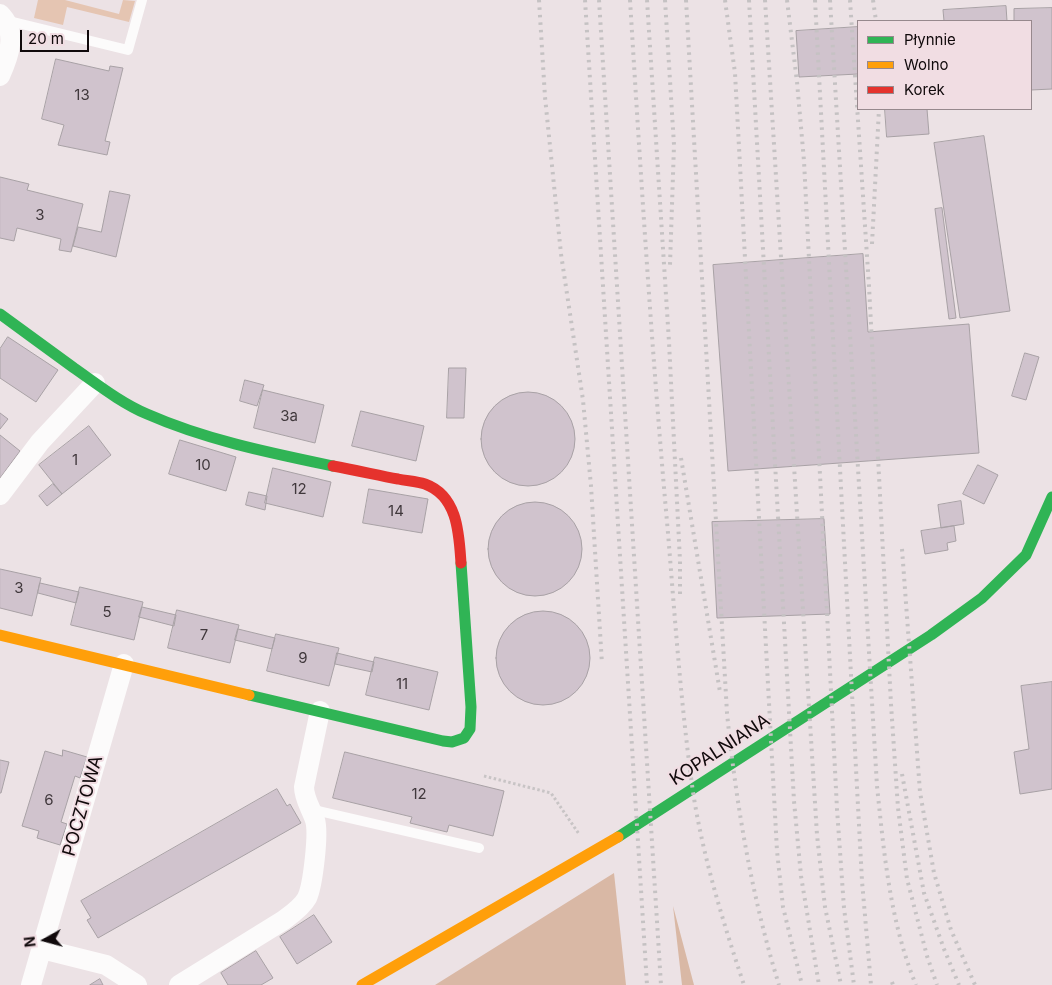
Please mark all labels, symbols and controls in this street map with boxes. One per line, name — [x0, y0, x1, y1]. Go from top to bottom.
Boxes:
scale bar — [22, 20, 91, 52]
legend — [857, 20, 1032, 110]
text: 20 m — [28, 29, 64, 48]
text: Płynnie — [904, 30, 956, 49]
text: Wolno — [904, 55, 949, 74]
text: Korek — [904, 80, 945, 99]
house number: 13 — [74, 86, 90, 104]
house number: 3 — [35, 206, 45, 224]
house number: 3a — [280, 407, 298, 425]
house number: 1 — [72, 451, 78, 469]
house number: 10 — [195, 456, 211, 474]
house number: 12 — [291, 480, 307, 498]
house number: 14 — [388, 502, 404, 520]
house number: 3 — [14, 579, 24, 597]
house number: 5 — [102, 603, 112, 621]
house number: 7 — [200, 626, 208, 644]
house number: 9 — [298, 649, 308, 667]
house number: 11 — [396, 675, 408, 693]
street label: KOPALNIANA — [666, 710, 774, 790]
street label: POCZTOWA — [58, 753, 108, 859]
house number: 12 — [411, 785, 427, 803]
house number: 6 — [44, 791, 54, 809]
north arrow — [20, 915, 70, 965]
text: N — [21, 936, 39, 948]

